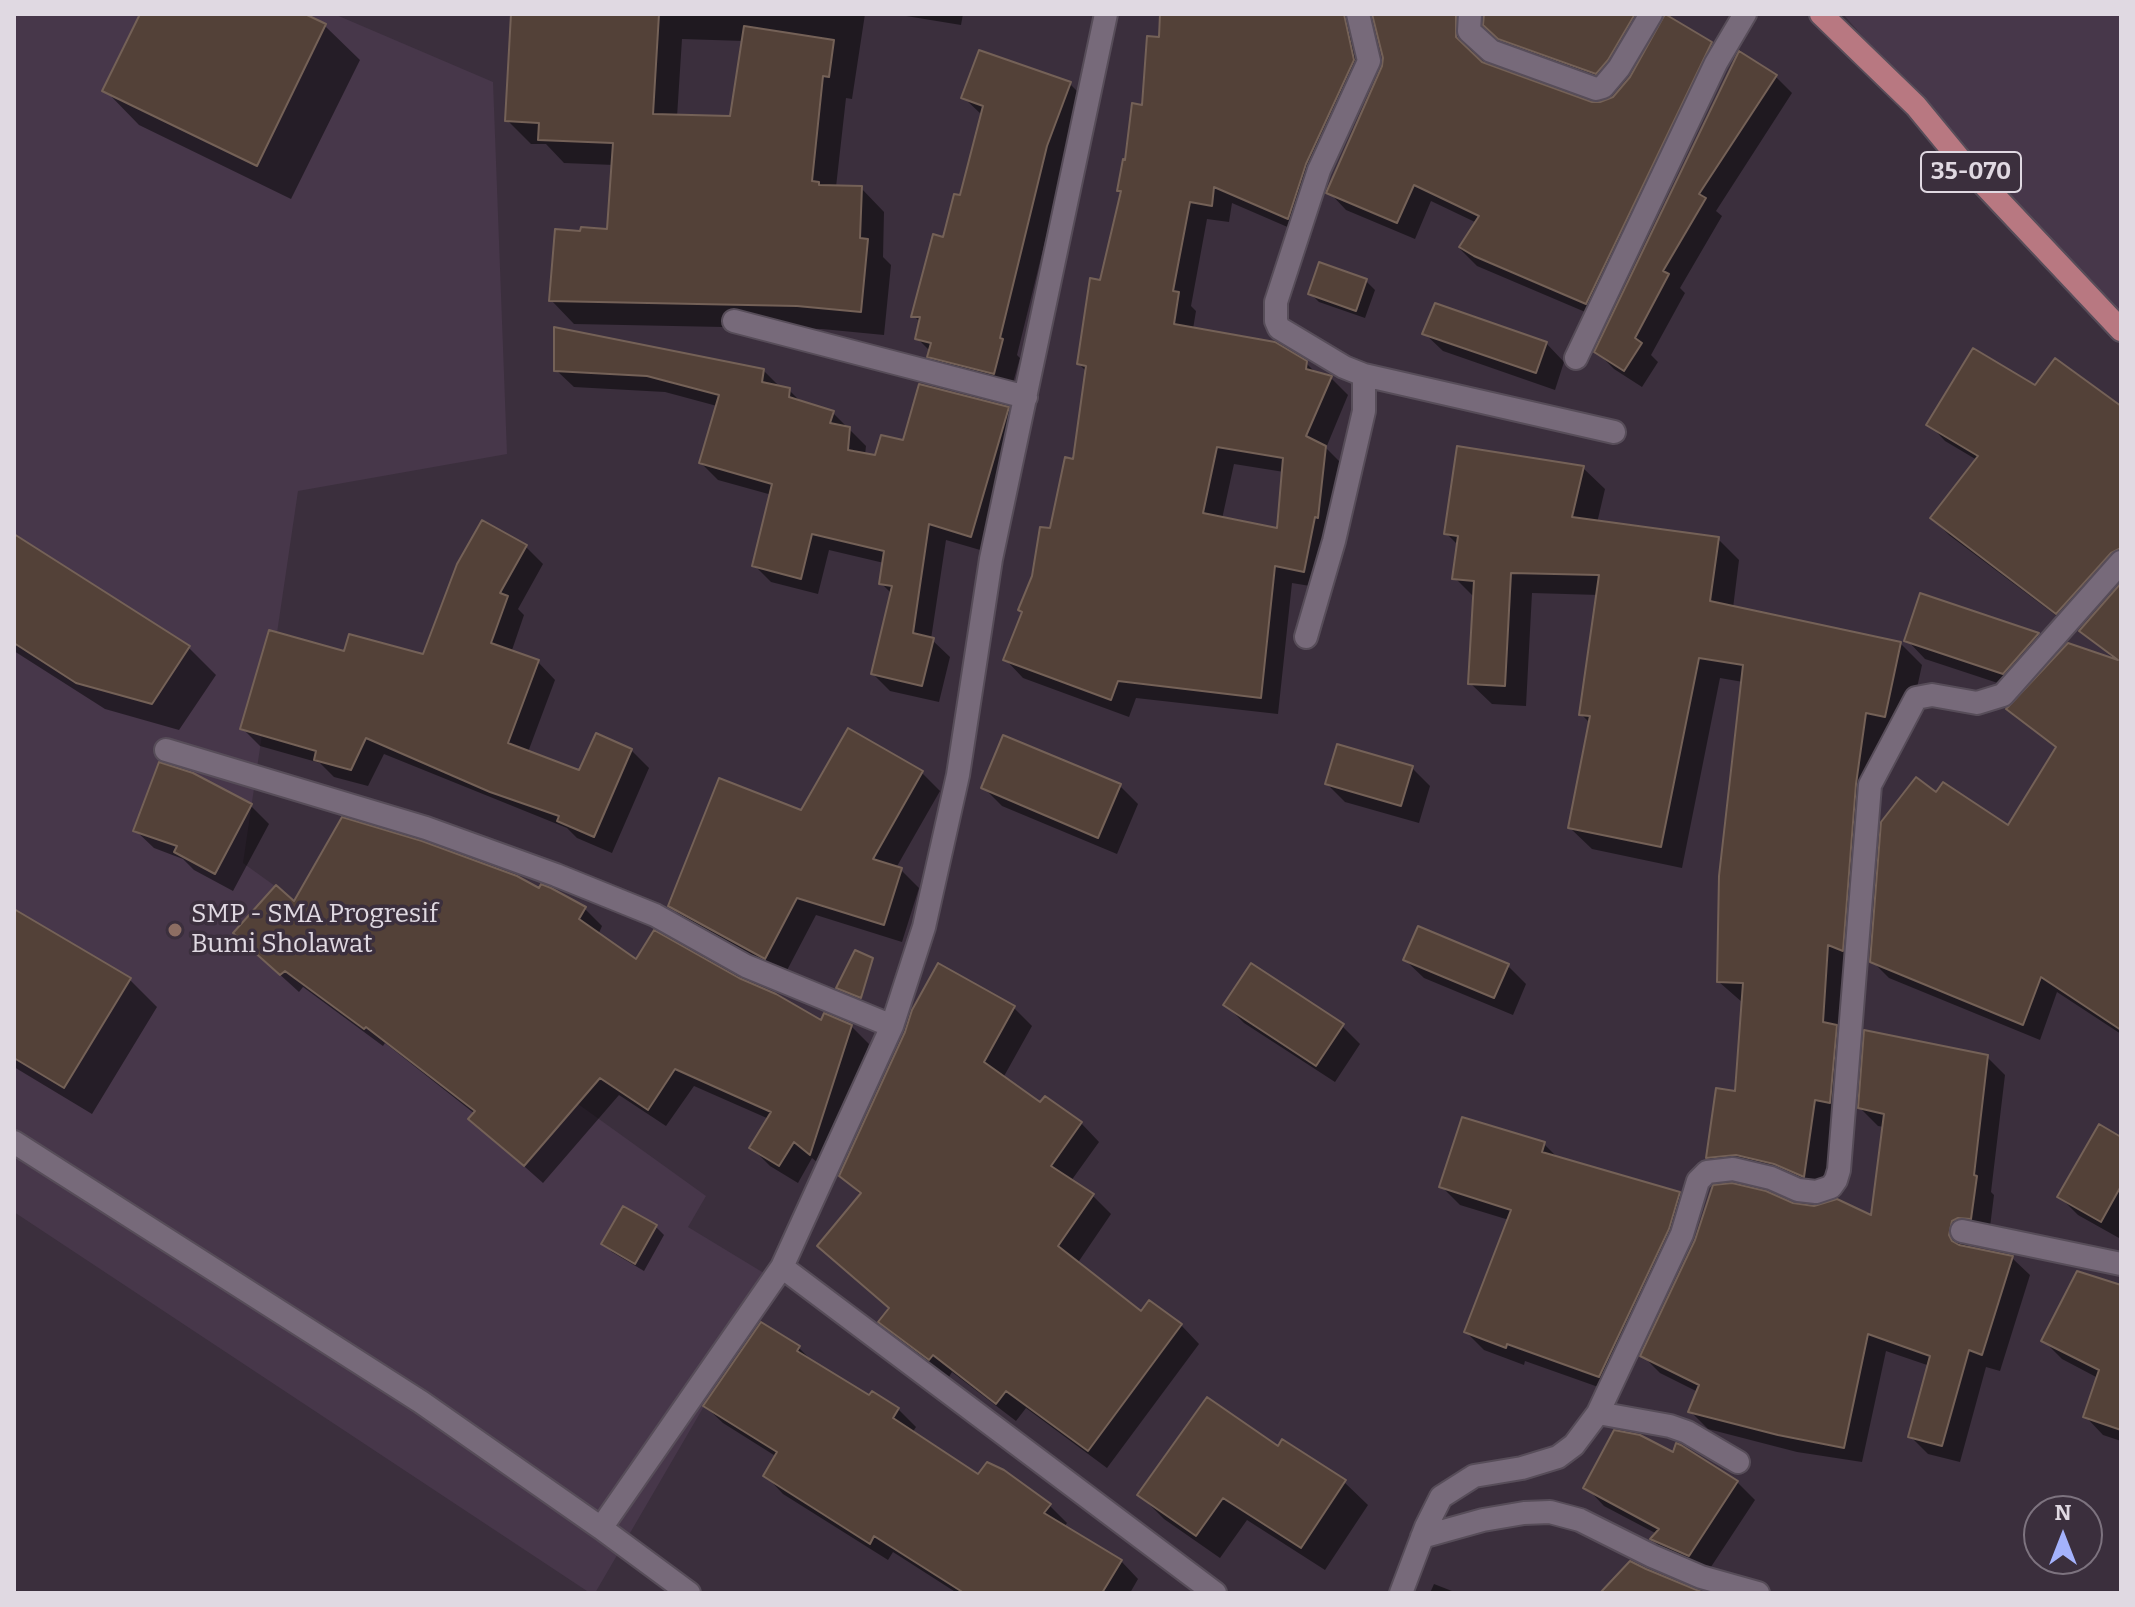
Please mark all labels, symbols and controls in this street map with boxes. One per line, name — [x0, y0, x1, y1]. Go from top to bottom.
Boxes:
road number: 35-070 — [1921, 152, 2021, 192]
place label: SMP - SMA Progresif Bumi Sholawat — [191, 899, 438, 960]
marker: SMP - SMA Progresif Bumi Sholawat — [166, 921, 184, 939]
north arrow — [2023, 1495, 2103, 1575]
text: N — [2055, 1499, 2071, 1526]

